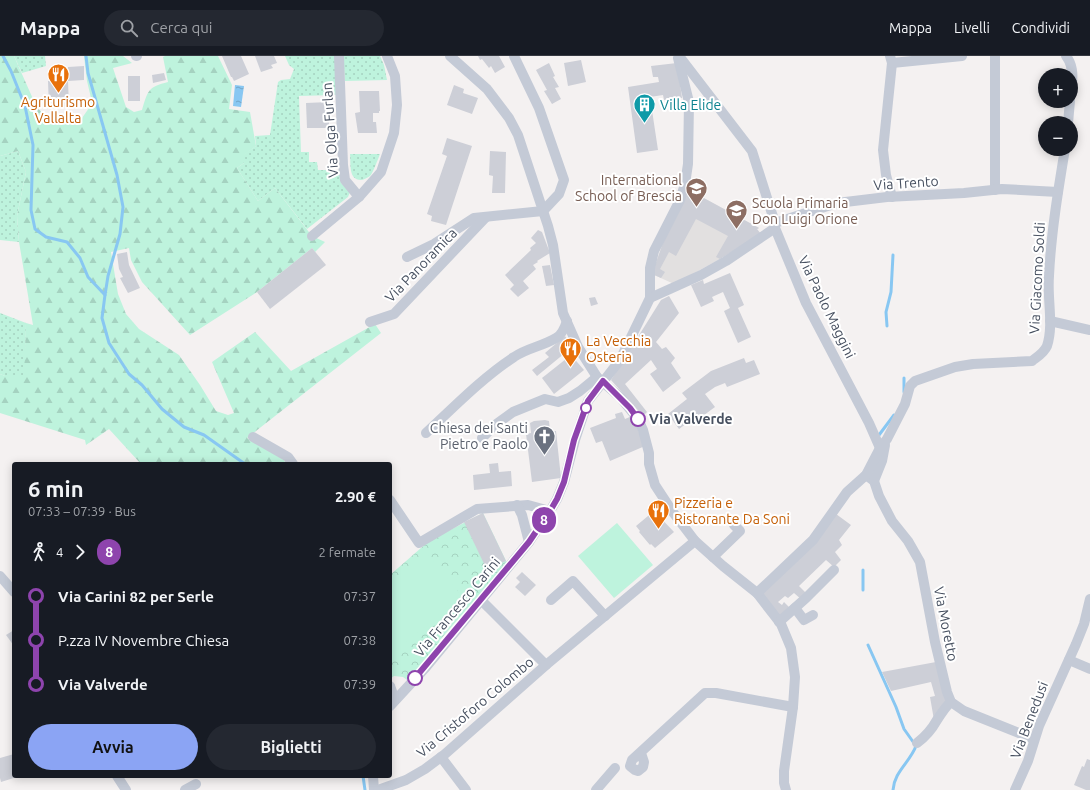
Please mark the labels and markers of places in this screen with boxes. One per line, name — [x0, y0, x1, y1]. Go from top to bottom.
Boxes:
restaurant icon: Agriturismo Vallalta — [45, 61, 71, 94]
building icon: Villa Elide — [631, 92, 657, 125]
place label: Agriturismo Vallalta — [21, 94, 95, 126]
place label: Villa Elide — [660, 97, 721, 113]
place label: International School of Brescia — [575, 172, 682, 204]
school or university icon: International School of Brescia — [684, 175, 710, 208]
place label: Scuola Primaria Don Luigi Orione — [752, 195, 858, 227]
school or university icon: Scuola Primaria Don Luigi Orione — [724, 198, 750, 231]
place label: La Vecchia Osteria — [586, 333, 651, 365]
restaurant icon: La Vecchia Osteria — [557, 336, 583, 369]
unlabelled marker — [580, 402, 592, 414]
marker: Via Valverde — [630, 411, 646, 427]
place label: Via Valverde — [649, 411, 733, 427]
place label: Chiesa dei Santi Pietro e Paolo — [430, 420, 528, 452]
church icon: Chiesa dei Santi Pietro e Paolo — [531, 423, 557, 456]
place label: Pizzeria e Ristorante Da Soni — [674, 495, 790, 527]
restaurant icon: Pizzeria e Ristorante Da Soni — [645, 498, 671, 531]
unlabelled marker — [407, 670, 423, 686]

